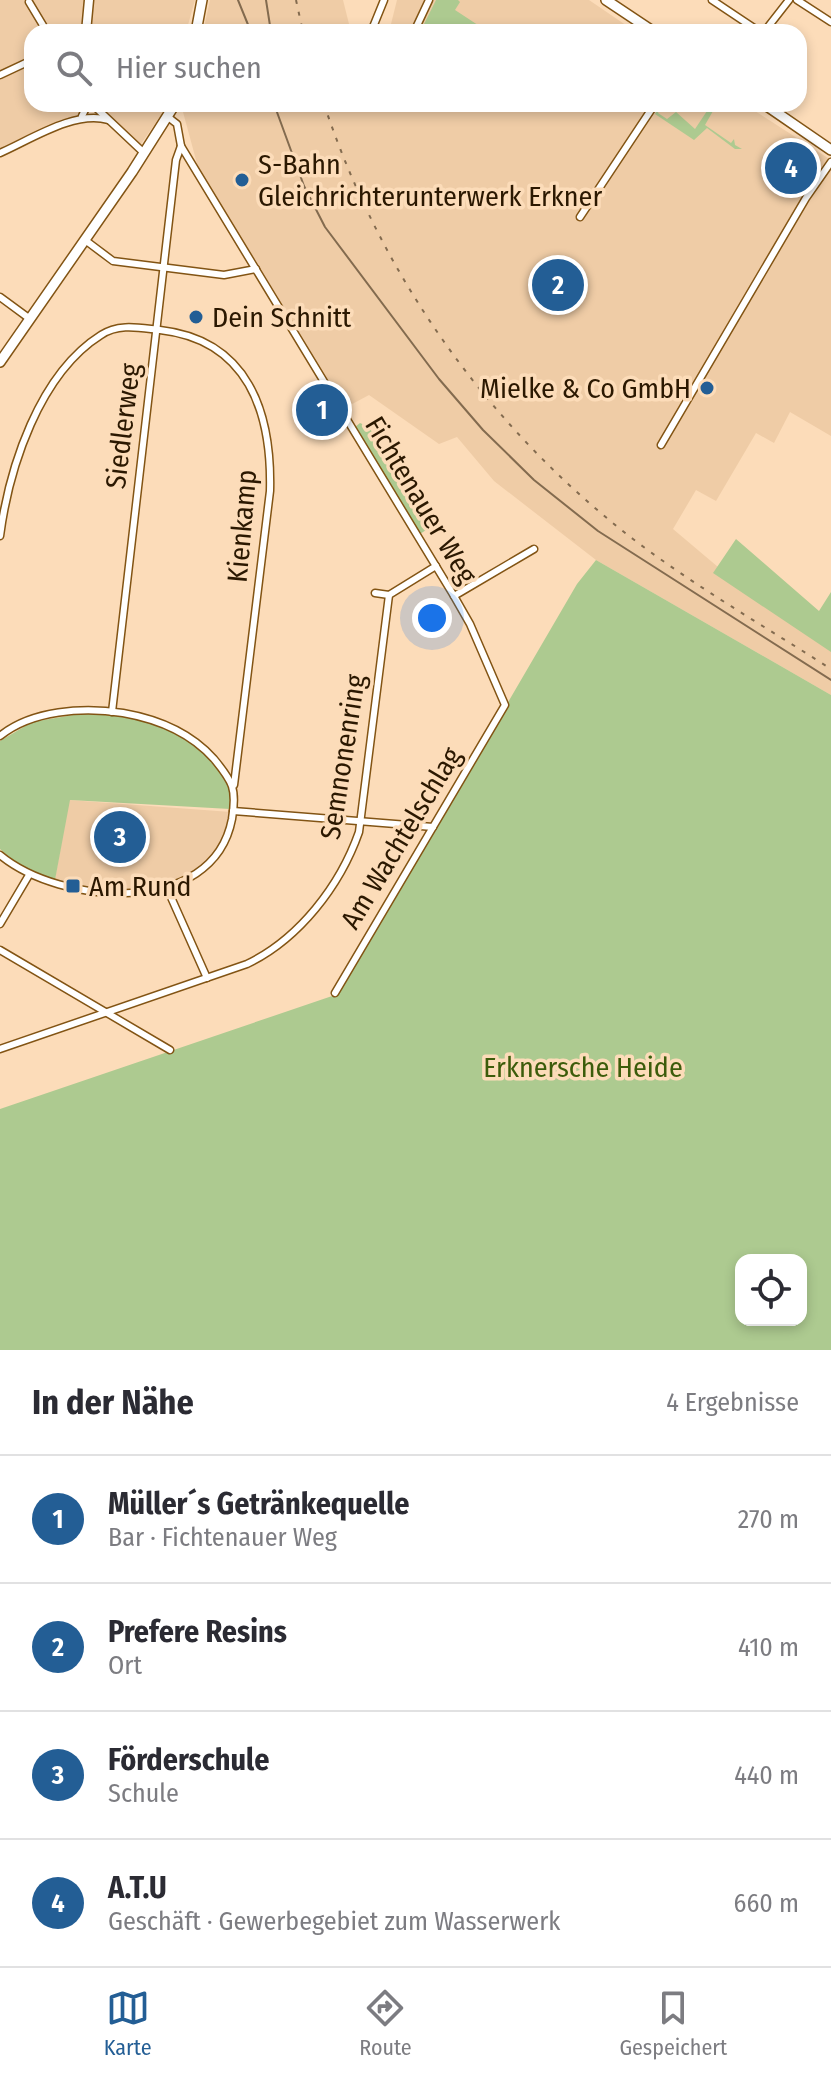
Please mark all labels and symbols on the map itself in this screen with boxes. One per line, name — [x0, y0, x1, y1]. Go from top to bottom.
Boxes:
pin: 4 — [765, 138, 817, 198]
place label: S-Bahn Gleichrichterunterwerk Erkner — [258, 148, 602, 213]
marker: S-Bahn Gleichrichterunterwerk Erkner — [233, 171, 251, 189]
pin: 2 — [532, 255, 584, 315]
place label: Dein Schnitt — [212, 301, 352, 334]
marker: Dein Schnitt — [187, 308, 205, 326]
street label: Siedlerweg — [99, 361, 147, 491]
place label: Mielke & Co GmbH — [480, 372, 691, 405]
marker: Mielke & Co GmbH — [698, 379, 716, 397]
pin: 1 — [296, 380, 348, 440]
street label: Fichtenauer Weg — [358, 411, 484, 590]
street label: Kienkamp — [221, 468, 263, 584]
your location — [412, 598, 452, 638]
street label: Semnonenring — [314, 671, 372, 842]
street label: Am Wachtelschlag — [334, 741, 469, 935]
pin: 3 — [94, 807, 146, 867]
place label: Am Rund — [89, 870, 192, 903]
marker: Am Rund — [64, 877, 82, 895]
park label: Erknersche Heide — [483, 1051, 683, 1084]

